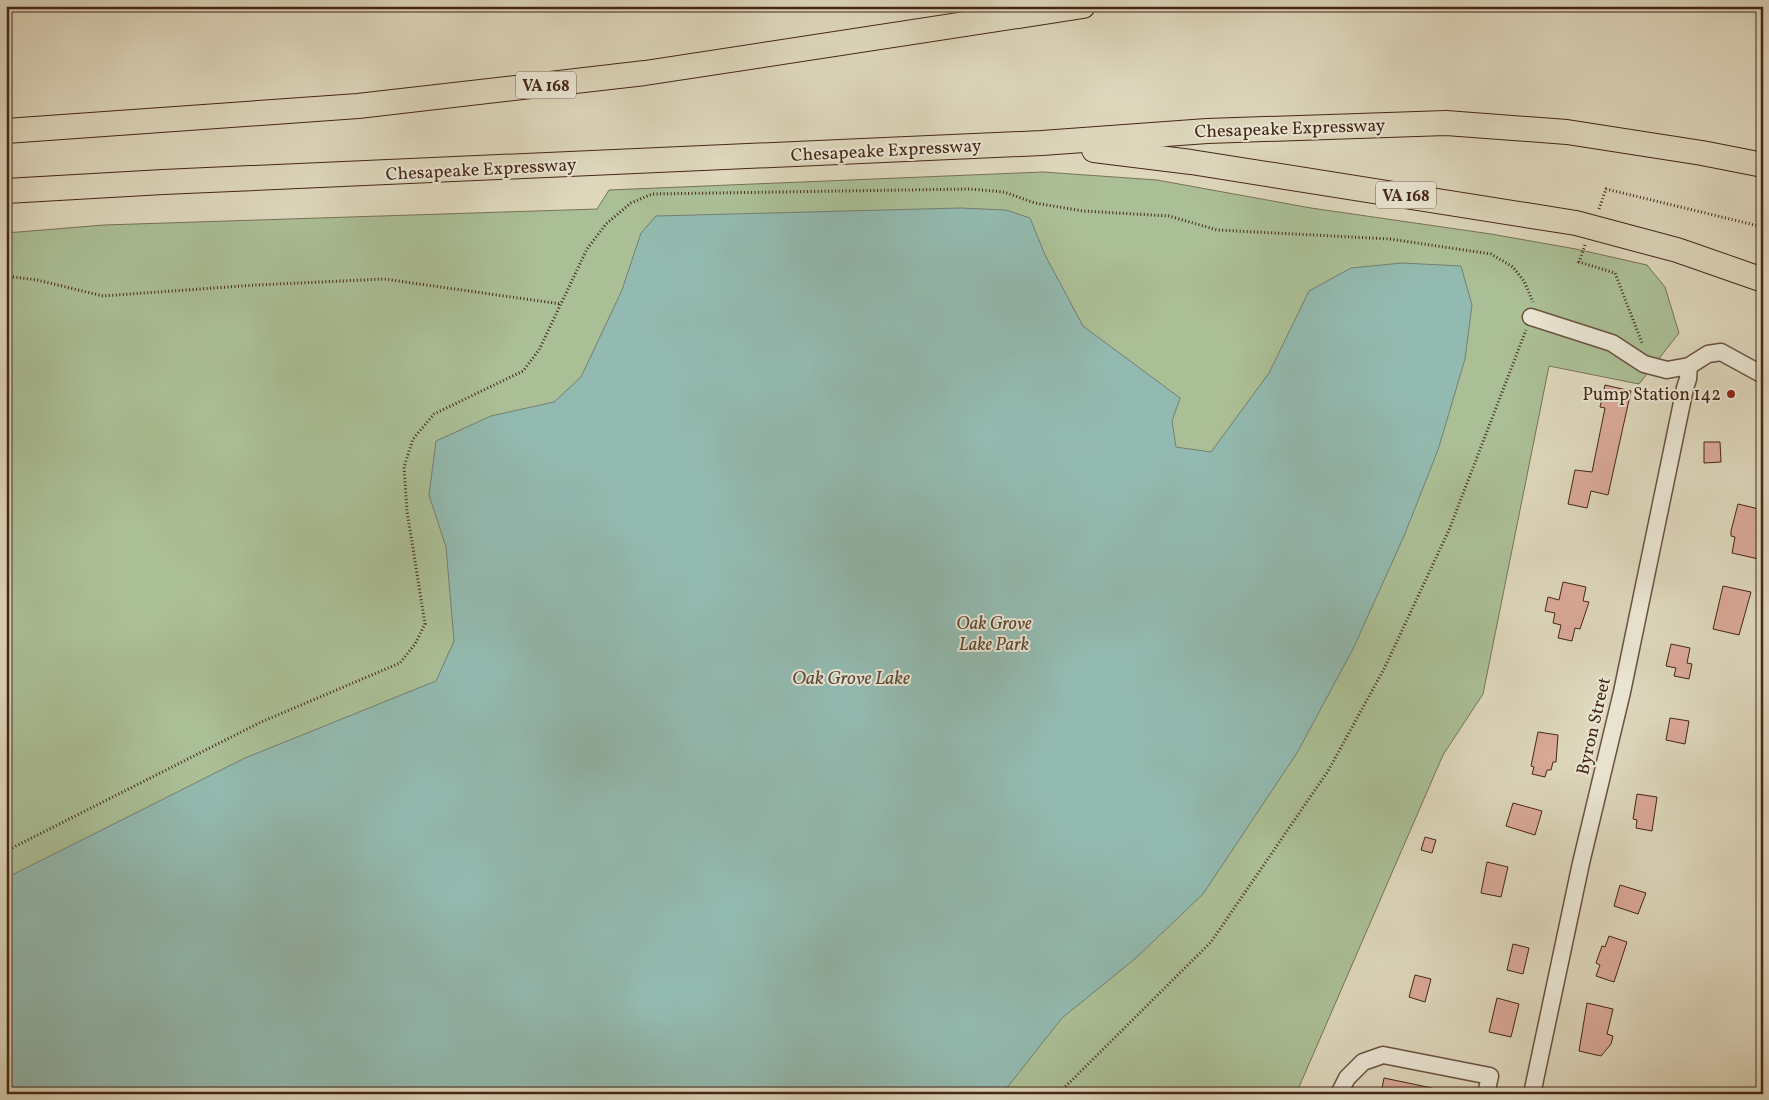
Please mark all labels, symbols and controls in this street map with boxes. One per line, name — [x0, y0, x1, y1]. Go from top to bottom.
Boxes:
road number: VA 168 — [516, 72, 576, 98]
street label: Chesapeake Expressway — [1194, 114, 1386, 145]
street label: Chesapeake Expressway — [790, 134, 982, 169]
street label: Chesapeake Expressway — [385, 153, 577, 188]
road number: VA 168 — [1376, 182, 1436, 208]
place label: Pump Station 142 — [1583, 383, 1721, 408]
marker: Pump Station 142 — [1725, 388, 1737, 400]
park label: Oak Grove Lake Park — [956, 612, 1032, 658]
water label: Oak Grove Lake — [792, 666, 910, 692]
street label: Byron Street — [1571, 675, 1618, 778]

